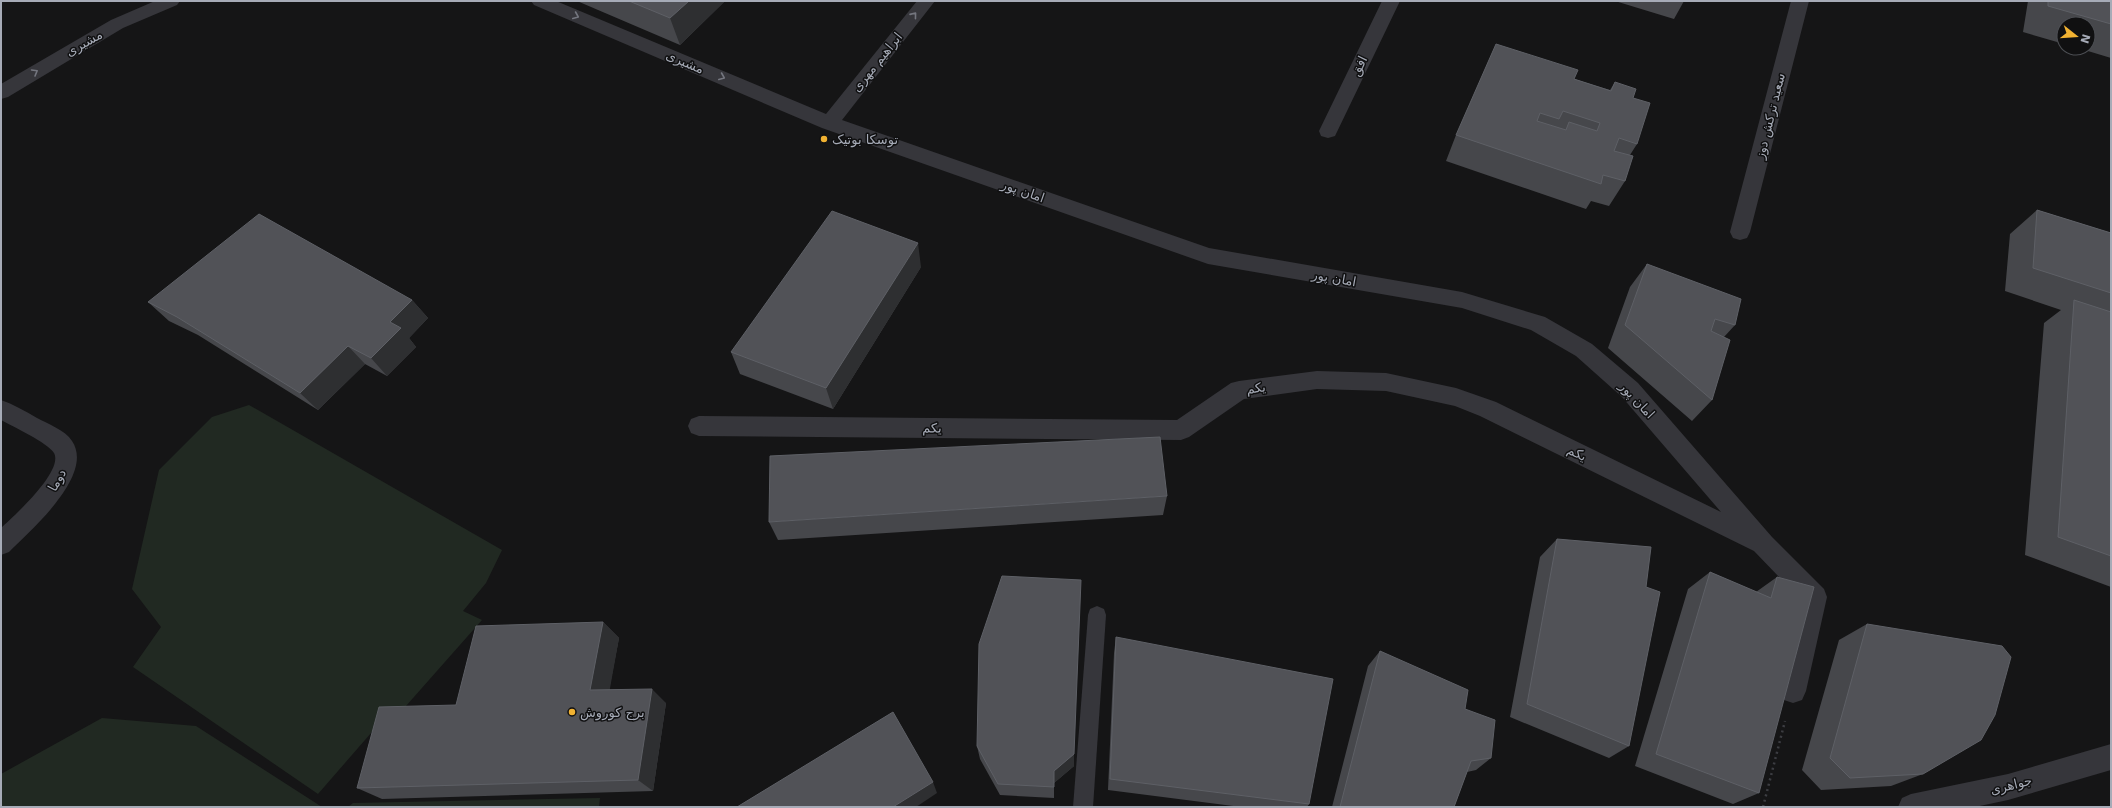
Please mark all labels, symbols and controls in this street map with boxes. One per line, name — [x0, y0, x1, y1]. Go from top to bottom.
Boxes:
one-way arrow — [572, 11, 580, 19]
one-way arrow — [910, 13, 917, 20]
north arrow — [2056, 16, 2096, 56]
street label: مشیری — [63, 27, 106, 60]
street label: ابراهیم مهری — [849, 29, 906, 95]
text: N — [2078, 32, 2093, 45]
street label: مشیری — [663, 47, 706, 78]
street label: افق — [1348, 53, 1371, 79]
one-way arrow — [31, 69, 38, 76]
street label: سعید ترکش دوز — [1752, 71, 1789, 162]
one-way arrow — [718, 73, 725, 81]
place label: توسکا بوتیک — [832, 132, 898, 148]
marker: توسکا بوتیک — [819, 134, 829, 144]
street label: امان پور — [998, 176, 1047, 206]
street label: امان پور — [1309, 267, 1357, 290]
street label: امان پور — [1615, 378, 1658, 422]
street label: یکم — [1245, 379, 1267, 398]
street label: یکم — [922, 420, 942, 437]
street label: یکم — [1565, 442, 1589, 465]
street label: دوما — [45, 466, 70, 494]
place label: برج کوروش — [580, 705, 645, 721]
marker: برج کوروش — [567, 707, 577, 717]
street label: جواهری — [1989, 773, 2034, 798]

